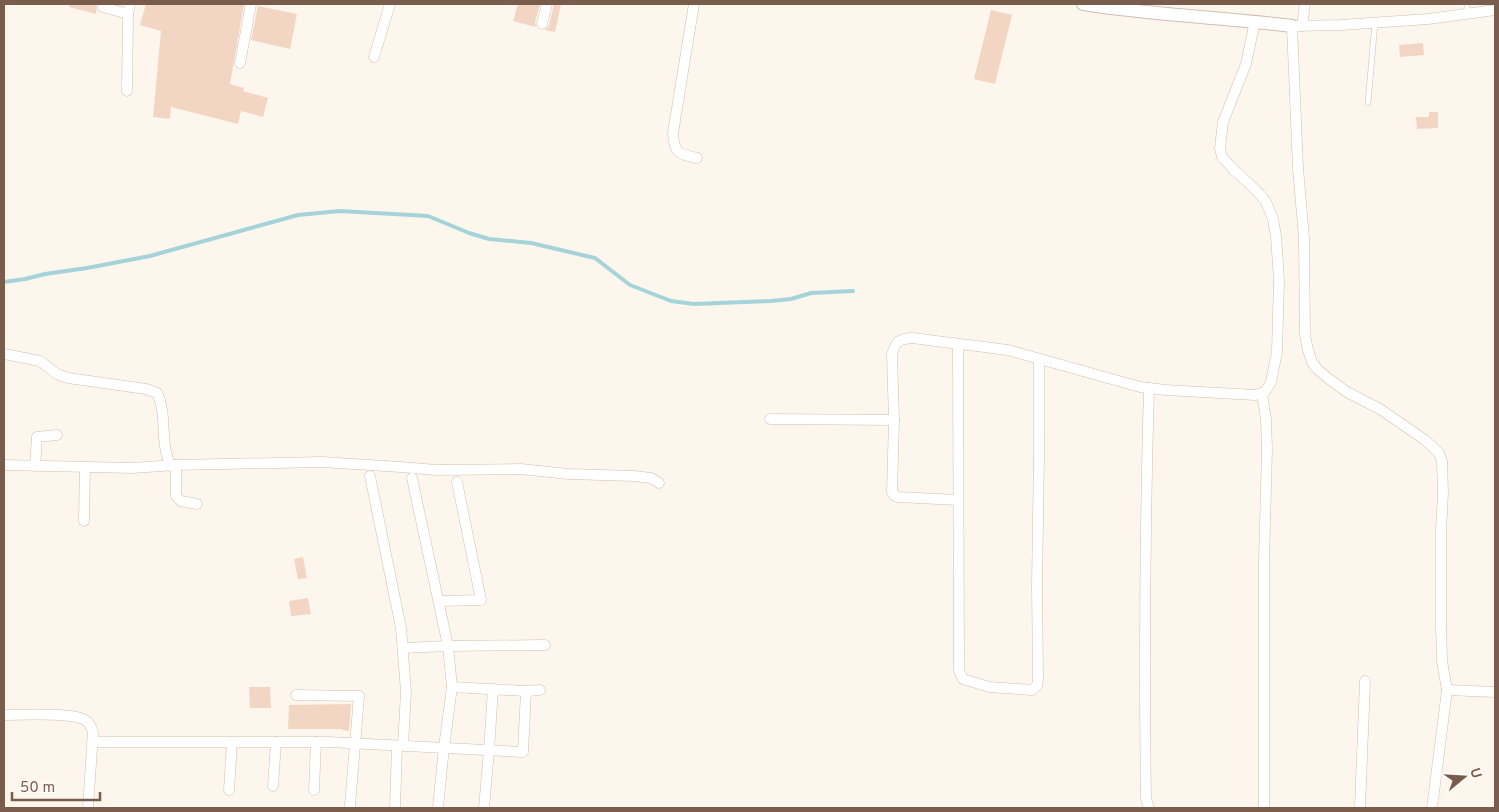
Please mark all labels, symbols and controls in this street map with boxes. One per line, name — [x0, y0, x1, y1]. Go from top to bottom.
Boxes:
north arrow — [1439, 752, 1489, 802]
text: U — [1465, 766, 1485, 781]
scale bar — [12, 770, 100, 802]
text: 50 m — [20, 779, 55, 798]

